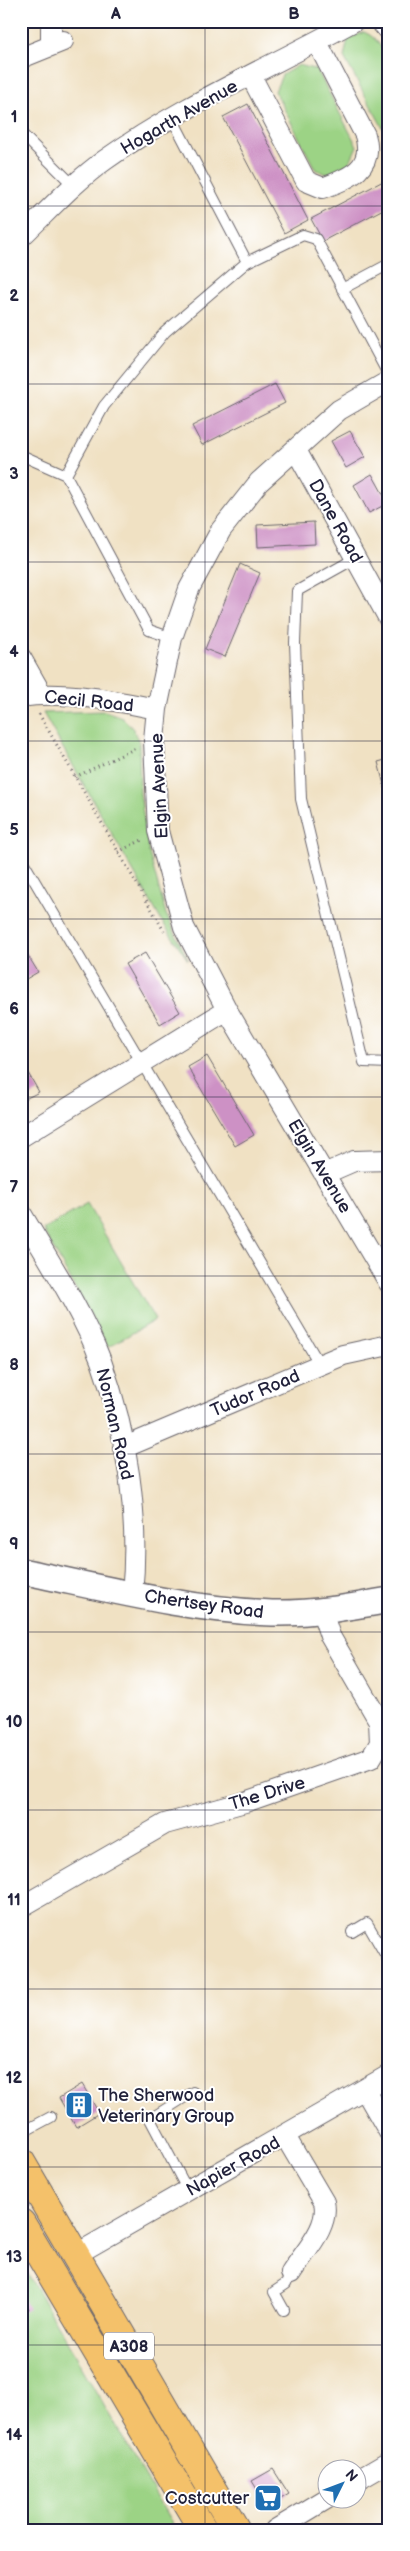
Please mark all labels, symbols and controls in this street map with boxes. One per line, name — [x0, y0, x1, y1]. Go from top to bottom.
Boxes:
text: A — [110, 5, 121, 24]
text: B — [288, 5, 300, 24]
street label: Hogarth Avenue — [117, 75, 242, 159]
text: 1 — [11, 108, 17, 127]
text: 2 — [9, 287, 19, 306]
text: 3 — [9, 465, 19, 484]
street label: Dane Road — [304, 476, 367, 567]
text: 4 — [9, 643, 19, 662]
street label: Cecil Road — [43, 686, 135, 717]
street label: Elgin Avenue — [146, 732, 173, 839]
text: 5 — [9, 821, 19, 840]
text: 6 — [9, 1000, 19, 1019]
street label: Elgin Avenue — [283, 1116, 356, 1217]
text: 7 — [10, 1178, 19, 1197]
text: 8 — [9, 1356, 19, 1375]
street label: Tudor Road — [207, 1365, 303, 1422]
street label: Norman Road — [91, 1366, 138, 1482]
text: 9 — [9, 1535, 19, 1554]
street label: Chertsey Road — [143, 1586, 265, 1623]
text: 10 — [6, 1713, 22, 1732]
street label: The Drive — [227, 1772, 308, 1815]
text: 11 — [7, 1891, 21, 1910]
text: 12 — [6, 2069, 23, 2088]
place label: The Sherwood Veterinary Group — [98, 2085, 234, 2127]
building icon: The Sherwood Veterinary Group — [64, 2090, 94, 2120]
street label: Napier Road — [183, 2132, 284, 2201]
text: 13 — [6, 2248, 22, 2267]
road number: A308 — [104, 2332, 154, 2360]
text: 14 — [6, 2426, 23, 2445]
north arrow — [318, 2458, 368, 2508]
text: N — [341, 2466, 361, 2485]
supermarket icon: Costcutter — [253, 2483, 283, 2513]
place label: Costcutter — [165, 2488, 249, 2509]

